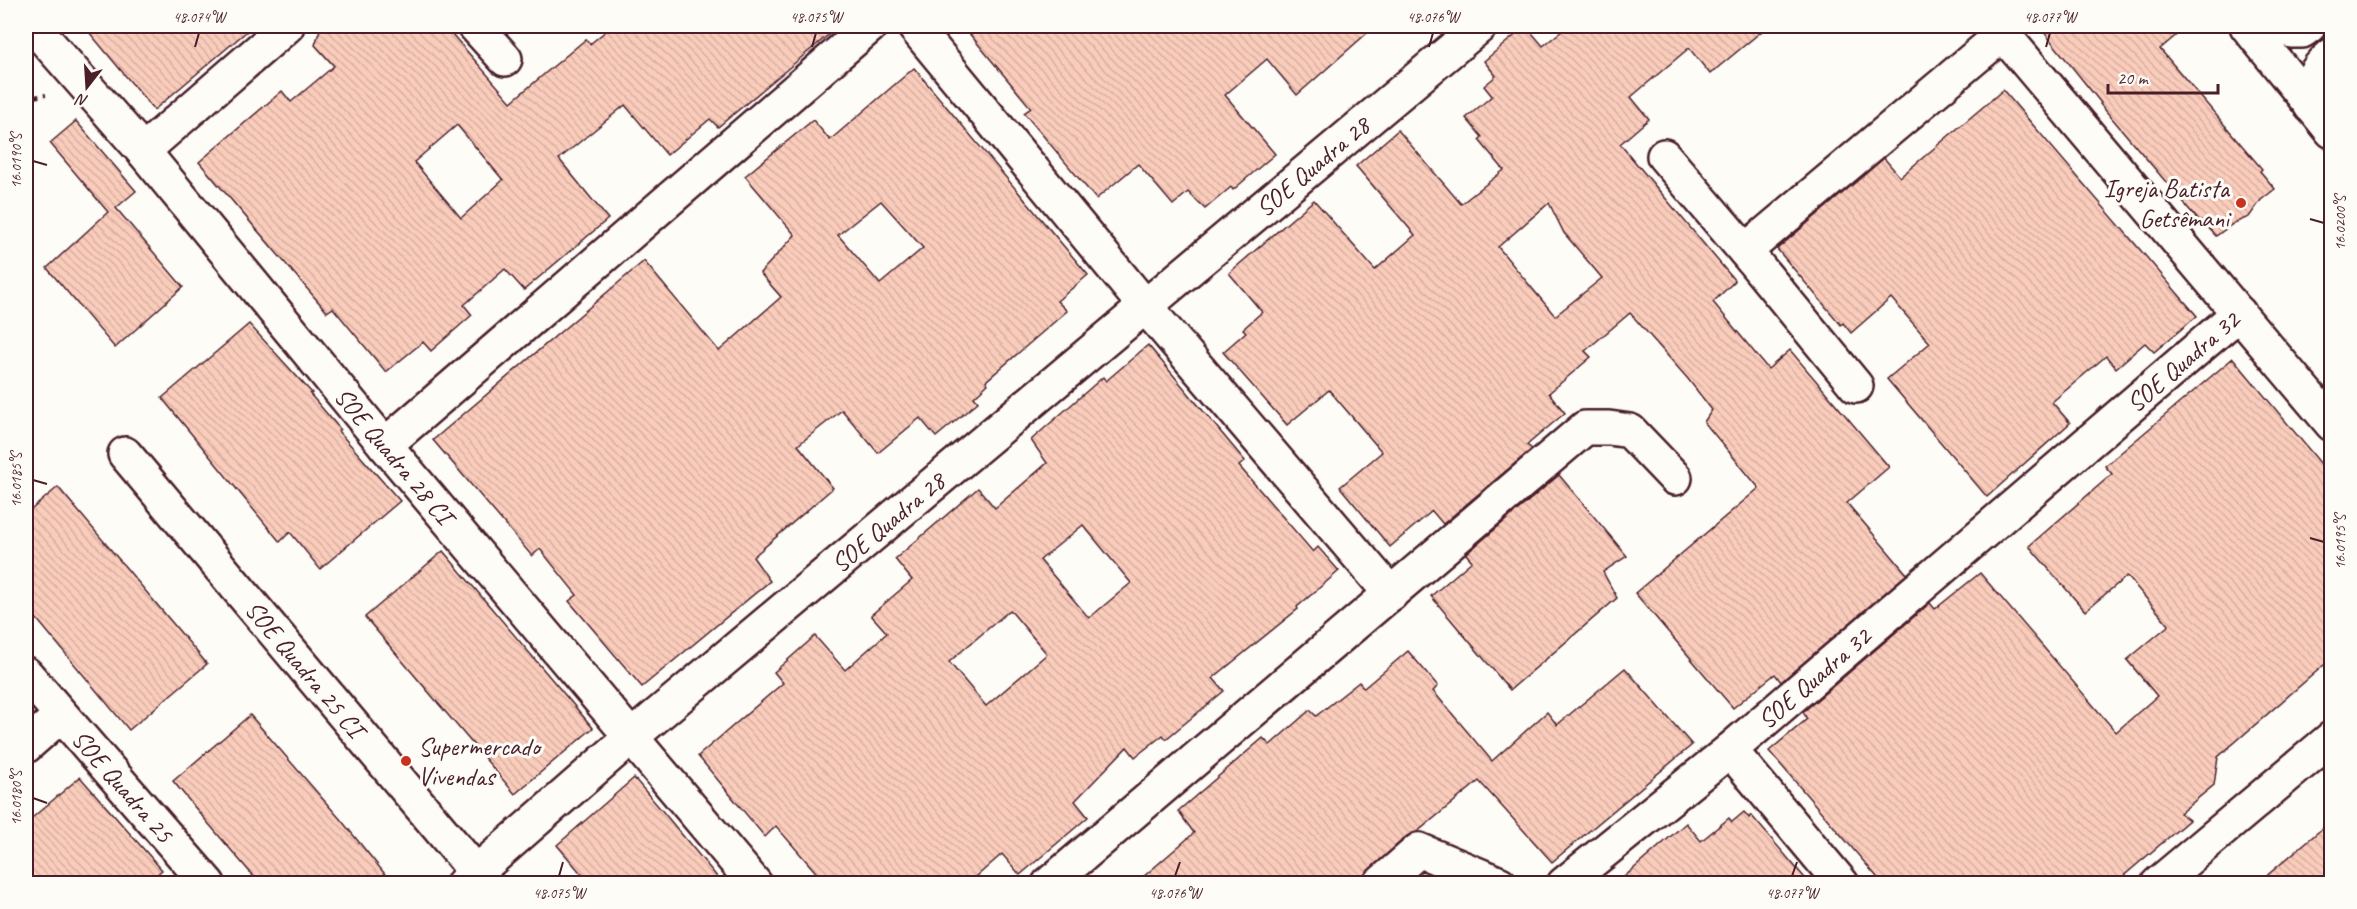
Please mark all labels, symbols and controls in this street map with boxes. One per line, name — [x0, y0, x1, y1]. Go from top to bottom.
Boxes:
text: 48.074°W — [173, 8, 228, 27]
text: 48.075°W — [790, 8, 845, 27]
text: 48.076°W — [1407, 8, 1462, 27]
text: 48.077°W — [2024, 8, 2079, 27]
north arrow — [57, 57, 117, 117]
scale bar — [2108, 57, 2218, 95]
text: 20 m — [2117, 67, 2150, 89]
text: N — [72, 88, 91, 111]
street label: SOE Quadra 28 — [1249, 108, 1378, 224]
text: 16.0190°S — [7, 131, 26, 189]
place label: Igreja Batista Getsêmani — [2104, 172, 2232, 235]
text: 16.0200°S — [2331, 193, 2350, 251]
marker: Igreja Batista Getsêmani — [2234, 196, 2248, 210]
street label: SOE Quadra 32 — [2120, 302, 2248, 420]
street label: SOE Quadra 28 CI — [327, 381, 464, 535]
text: 16.0185°S — [7, 450, 26, 508]
street label: SOE Quadra 28 — [824, 464, 954, 580]
text: 16.0195°S — [2331, 512, 2350, 570]
street label: SOE Quadra 25 CI — [238, 594, 375, 748]
street label: SOE Quadra 32 — [1751, 619, 1880, 736]
street label: SOE Quadra 25 — [65, 723, 181, 851]
place label: Supermercado Vivendas — [418, 730, 542, 793]
marker: Supermercado Vivendas — [399, 754, 413, 768]
text: 16.0180°S — [7, 768, 26, 826]
text: 48.075°W — [533, 884, 588, 903]
text: 48.076°W — [1149, 884, 1204, 903]
text: 48.077°W — [1766, 884, 1821, 903]

